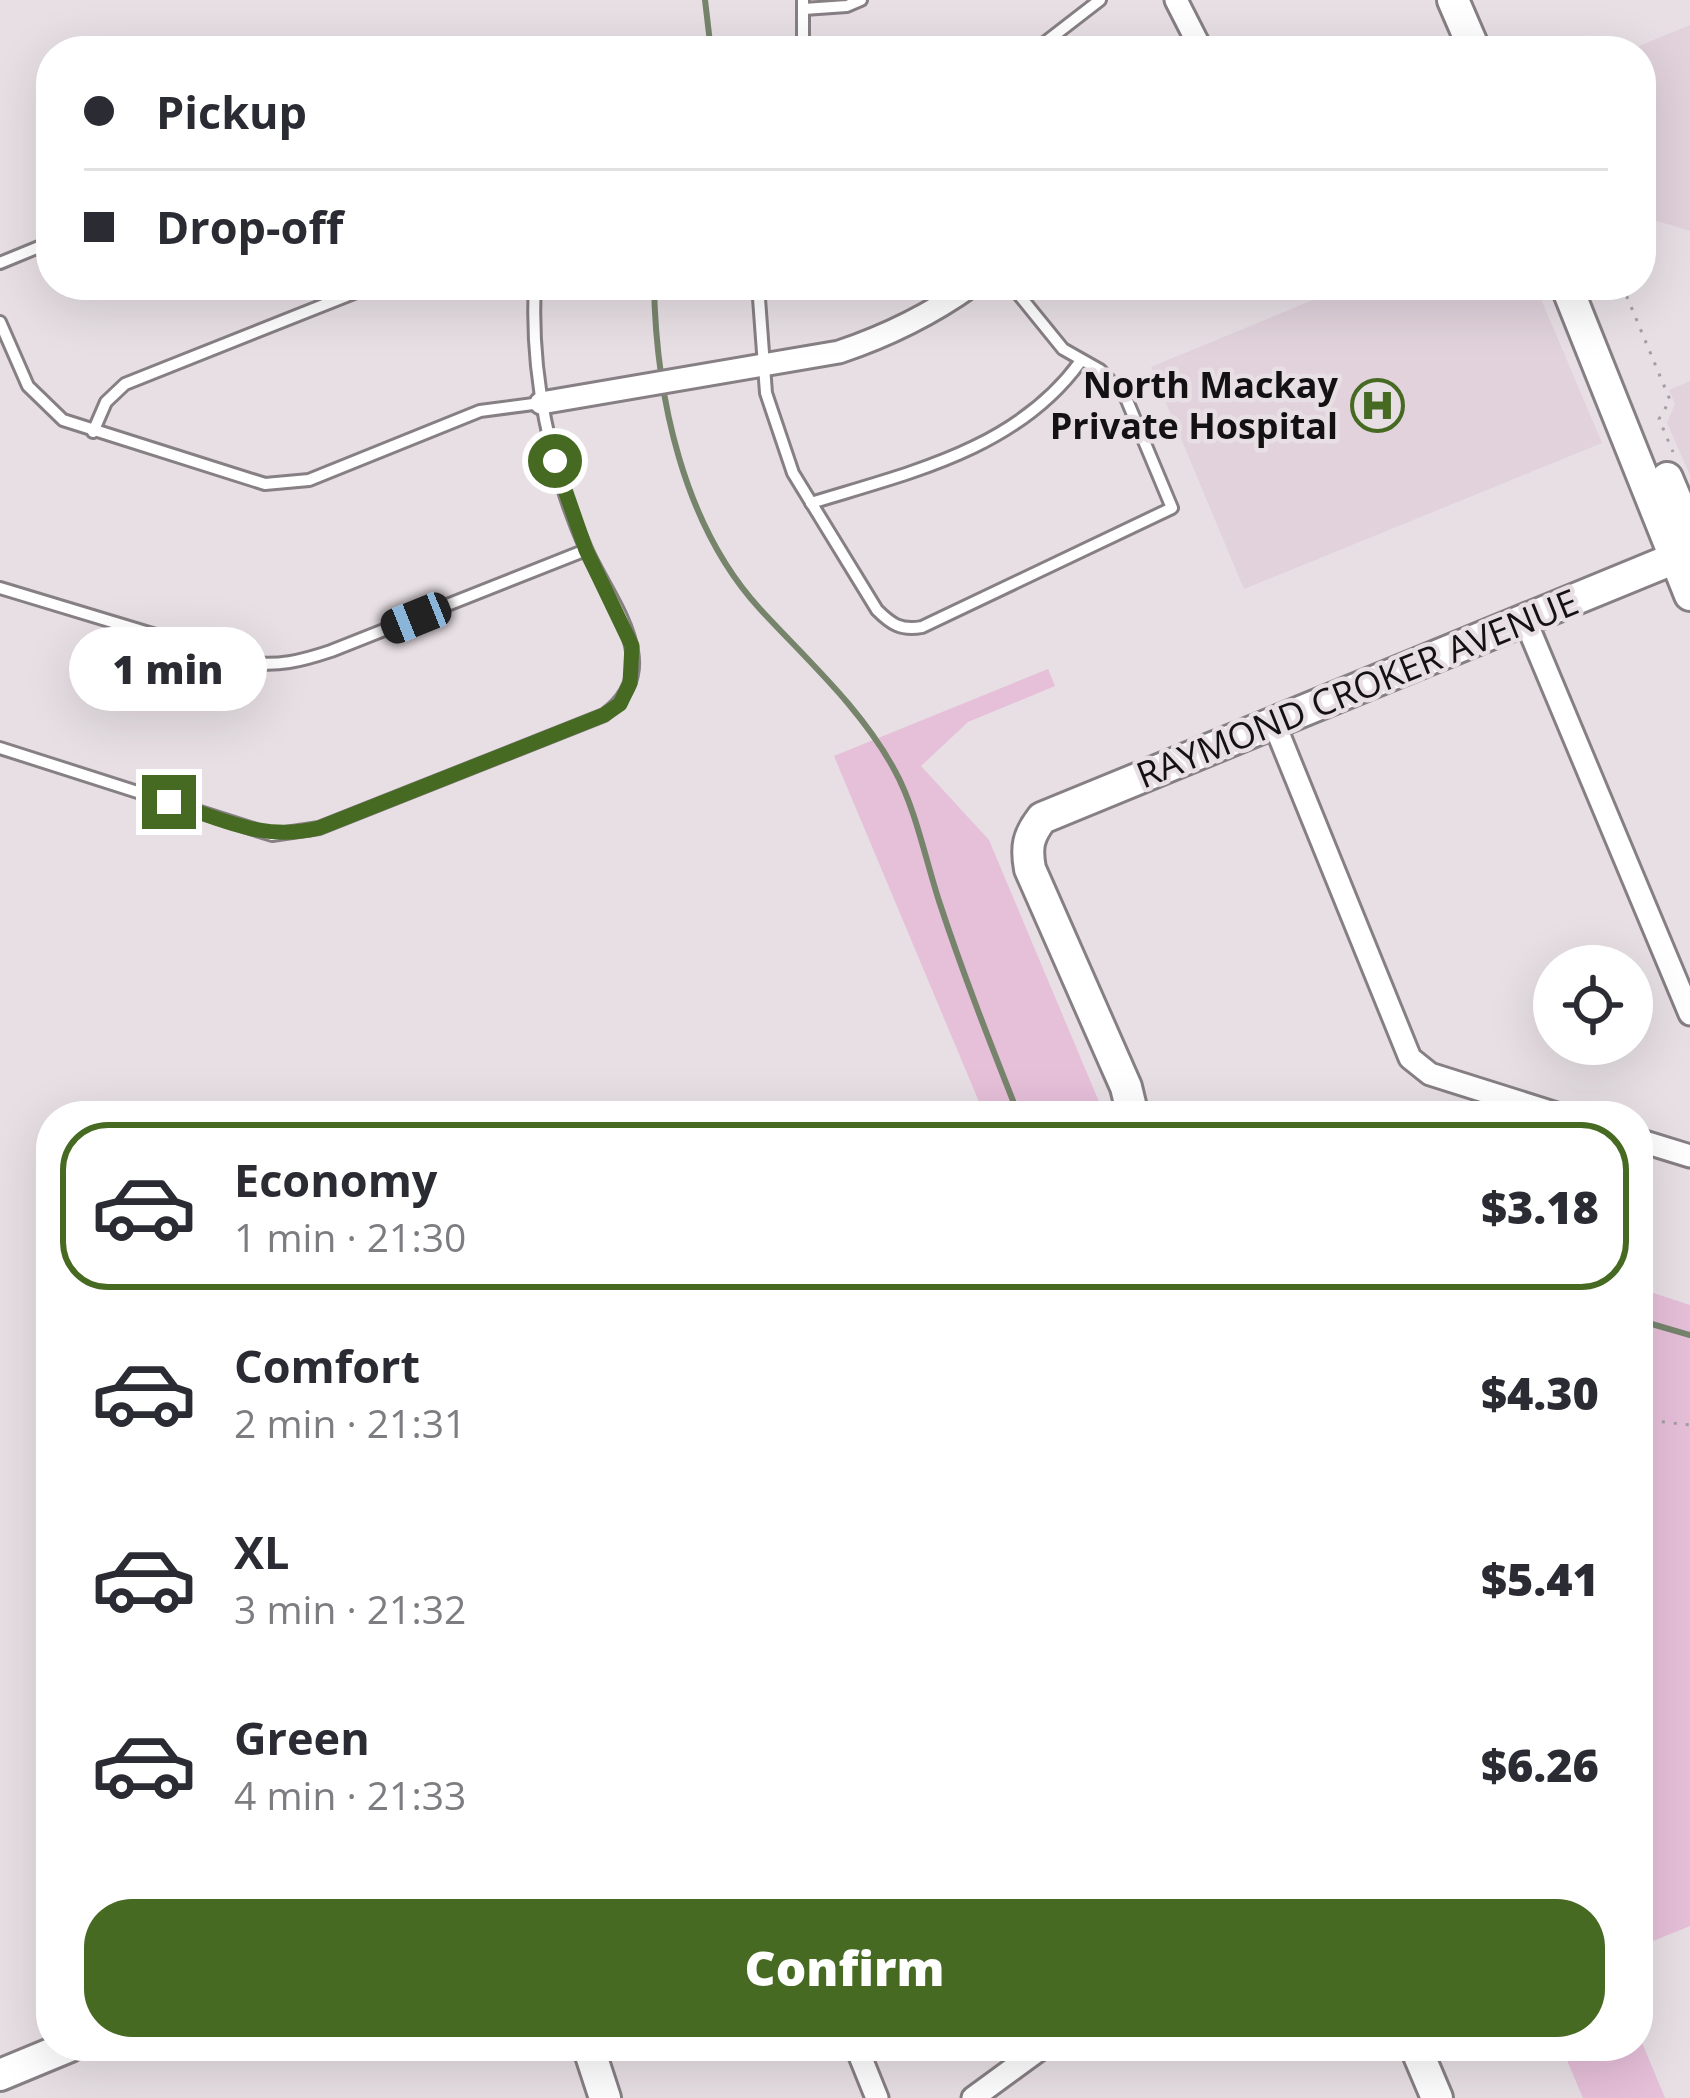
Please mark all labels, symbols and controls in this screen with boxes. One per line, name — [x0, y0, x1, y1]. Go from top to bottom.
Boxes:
text: Pickup — [156, 81, 307, 142]
text: Drop-off — [156, 196, 343, 257]
place label: North Mackay Private Hospital — [1050, 360, 1339, 450]
hospital icon: North Mackay Private Hospital — [1349, 377, 1405, 433]
route start — [528, 434, 582, 488]
street label: RAYMOND CROKER AVENUE — [1129, 577, 1585, 799]
car — [376, 588, 456, 648]
callout: 1 min — [70, 628, 268, 712]
text: 1 min — [113, 642, 223, 695]
route end — [142, 775, 196, 829]
map controls — [1533, 945, 1653, 1065]
button: locate — [1533, 945, 1653, 1065]
text: Economy — [234, 1149, 437, 1210]
icon: car — [90, 1152, 198, 1260]
text: $3.18 — [1481, 1176, 1599, 1237]
text: 1 min · 21:30 — [234, 1210, 466, 1263]
text: Comfort — [234, 1335, 420, 1396]
icon: car — [90, 1338, 198, 1446]
text: $4.30 — [1481, 1362, 1599, 1423]
text: 2 min · 21:31 — [234, 1396, 466, 1449]
text: XL — [234, 1521, 289, 1582]
icon: car — [90, 1524, 198, 1632]
text: $5.41 — [1481, 1548, 1599, 1609]
text: 3 min · 21:32 — [234, 1582, 466, 1635]
text: Green — [234, 1707, 370, 1768]
icon: car — [90, 1710, 198, 1818]
text: $6.26 — [1481, 1734, 1599, 1795]
text: 4 min · 21:33 — [234, 1768, 466, 1821]
button: Confirm — [84, 1899, 1605, 2037]

